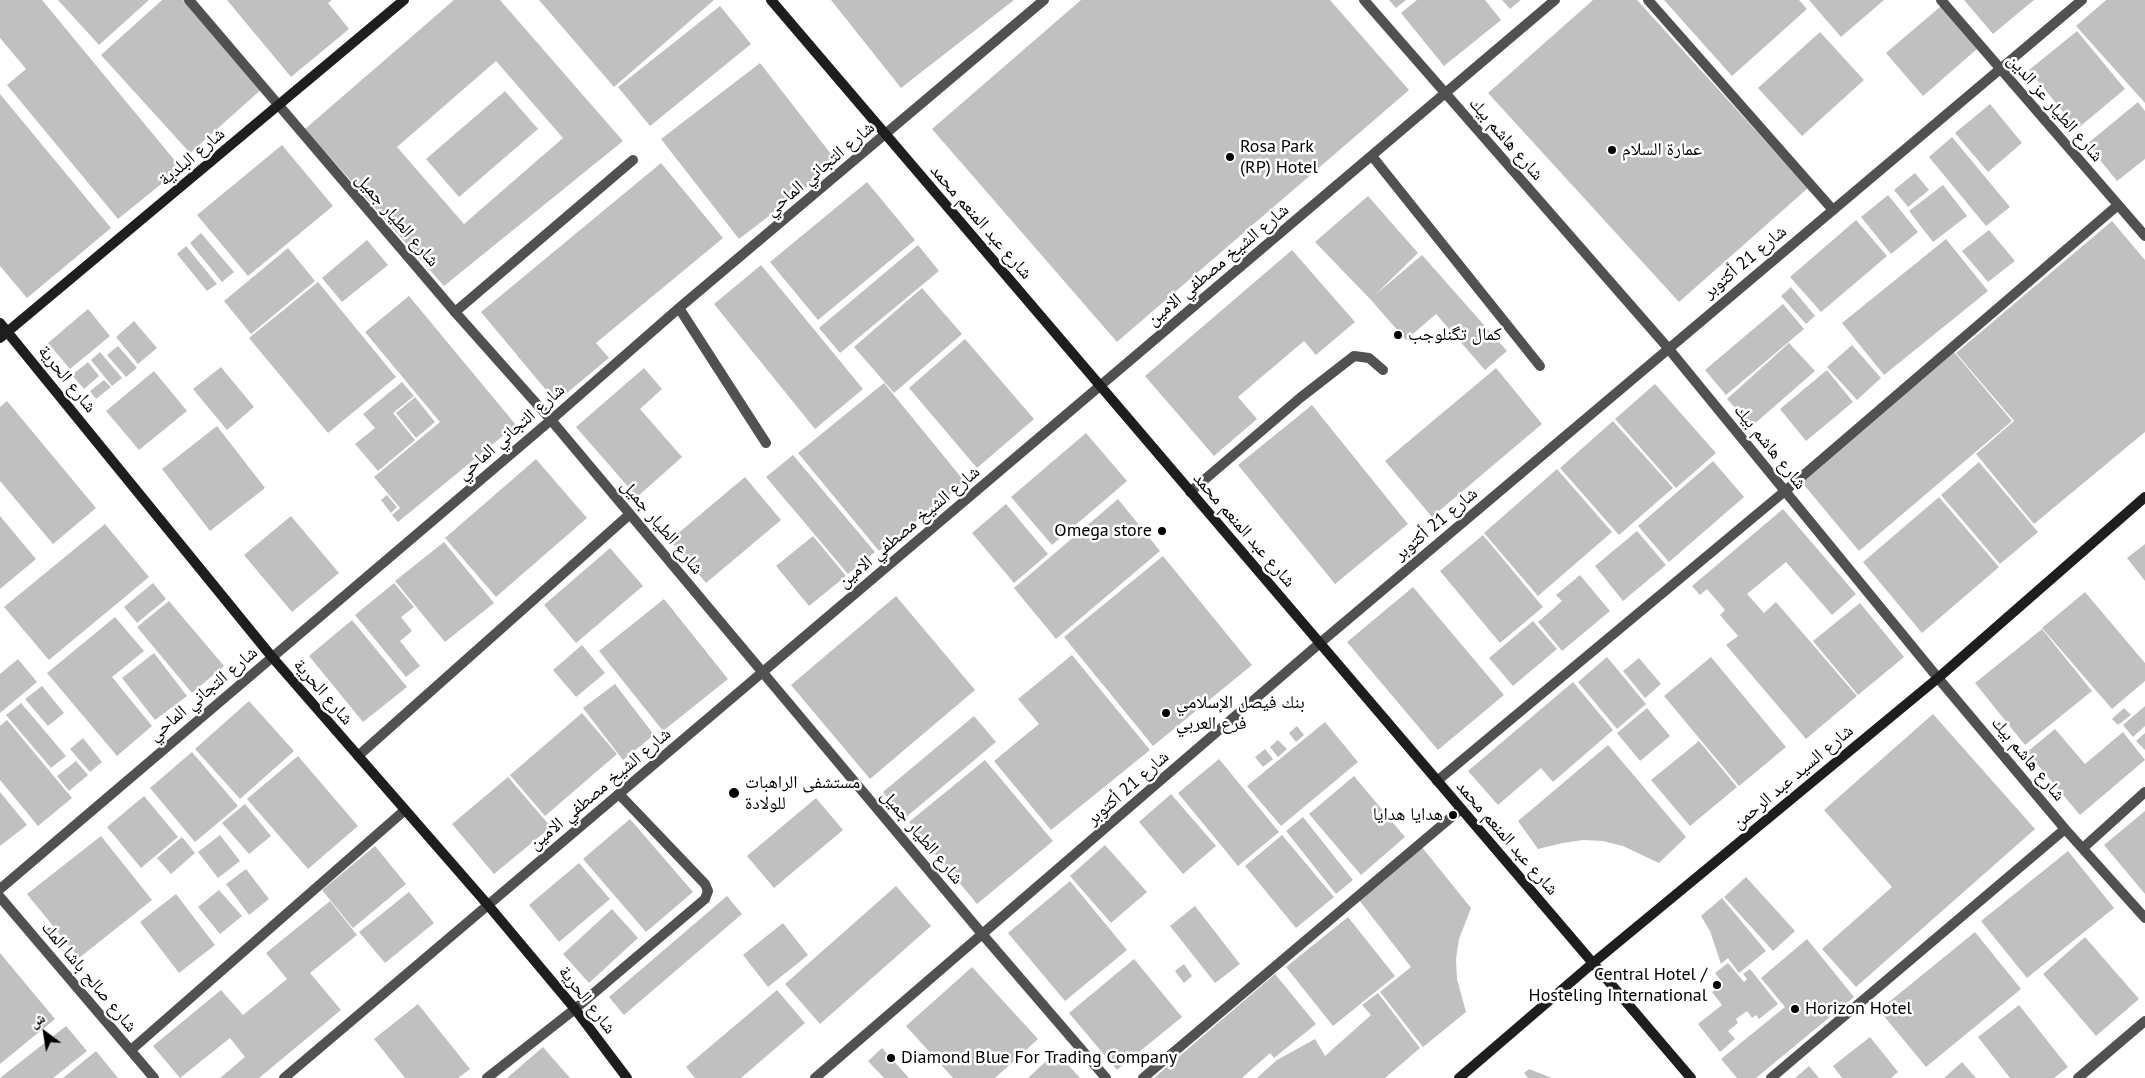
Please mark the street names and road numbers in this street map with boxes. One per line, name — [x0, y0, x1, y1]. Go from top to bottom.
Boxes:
street label: شارع الطيار عز الدين — [2002, 50, 2108, 166]
street label: شارع هاشم بيك — [1464, 93, 1548, 185]
street label: شارع التجاني الماحي — [761, 117, 879, 221]
street label: شارع البلدية — [155, 123, 229, 191]
street label: شارع عبد المنعم محمد — [925, 160, 1037, 284]
street label: شارع الطيار جميل — [350, 169, 444, 271]
street label: شارع الشيخ مصطفي الامين — [1143, 199, 1293, 331]
street label: شارع 21 أكتوبر — [1699, 221, 1791, 303]
street label: شارع الحرية — [33, 341, 101, 417]
street label: شارع التجاني الماحي — [453, 379, 569, 485]
street label: شارع هاشم بيك — [1729, 400, 1811, 494]
street label: شارع الشيخ مصطفي الامين — [834, 461, 984, 593]
street label: شارع عبد المنعم محمد — [1188, 468, 1300, 592]
street label: شارع الطيار جميل — [616, 475, 708, 579]
street label: شارع 21 أكتوبر — [1390, 483, 1482, 565]
street label: شارع التجاني الماحي — [144, 642, 262, 746]
street label: شارع الحرية — [288, 654, 358, 730]
street label: شارع هاشم بيك — [1986, 712, 2070, 806]
street label: شارع السيد عبد الرحمن — [1728, 720, 1858, 834]
street label: شارع الشيخ مصطفي الامين — [525, 723, 675, 855]
street label: شارع 21 أكتوبر — [1082, 746, 1174, 830]
street label: شارع عبد المنعم محمد — [1451, 776, 1563, 900]
street label: شارع الطيار جميل — [876, 785, 968, 889]
street label: شارع صالح باشا المك — [36, 917, 142, 1037]
street label: شارع الحرية — [554, 962, 620, 1038]

